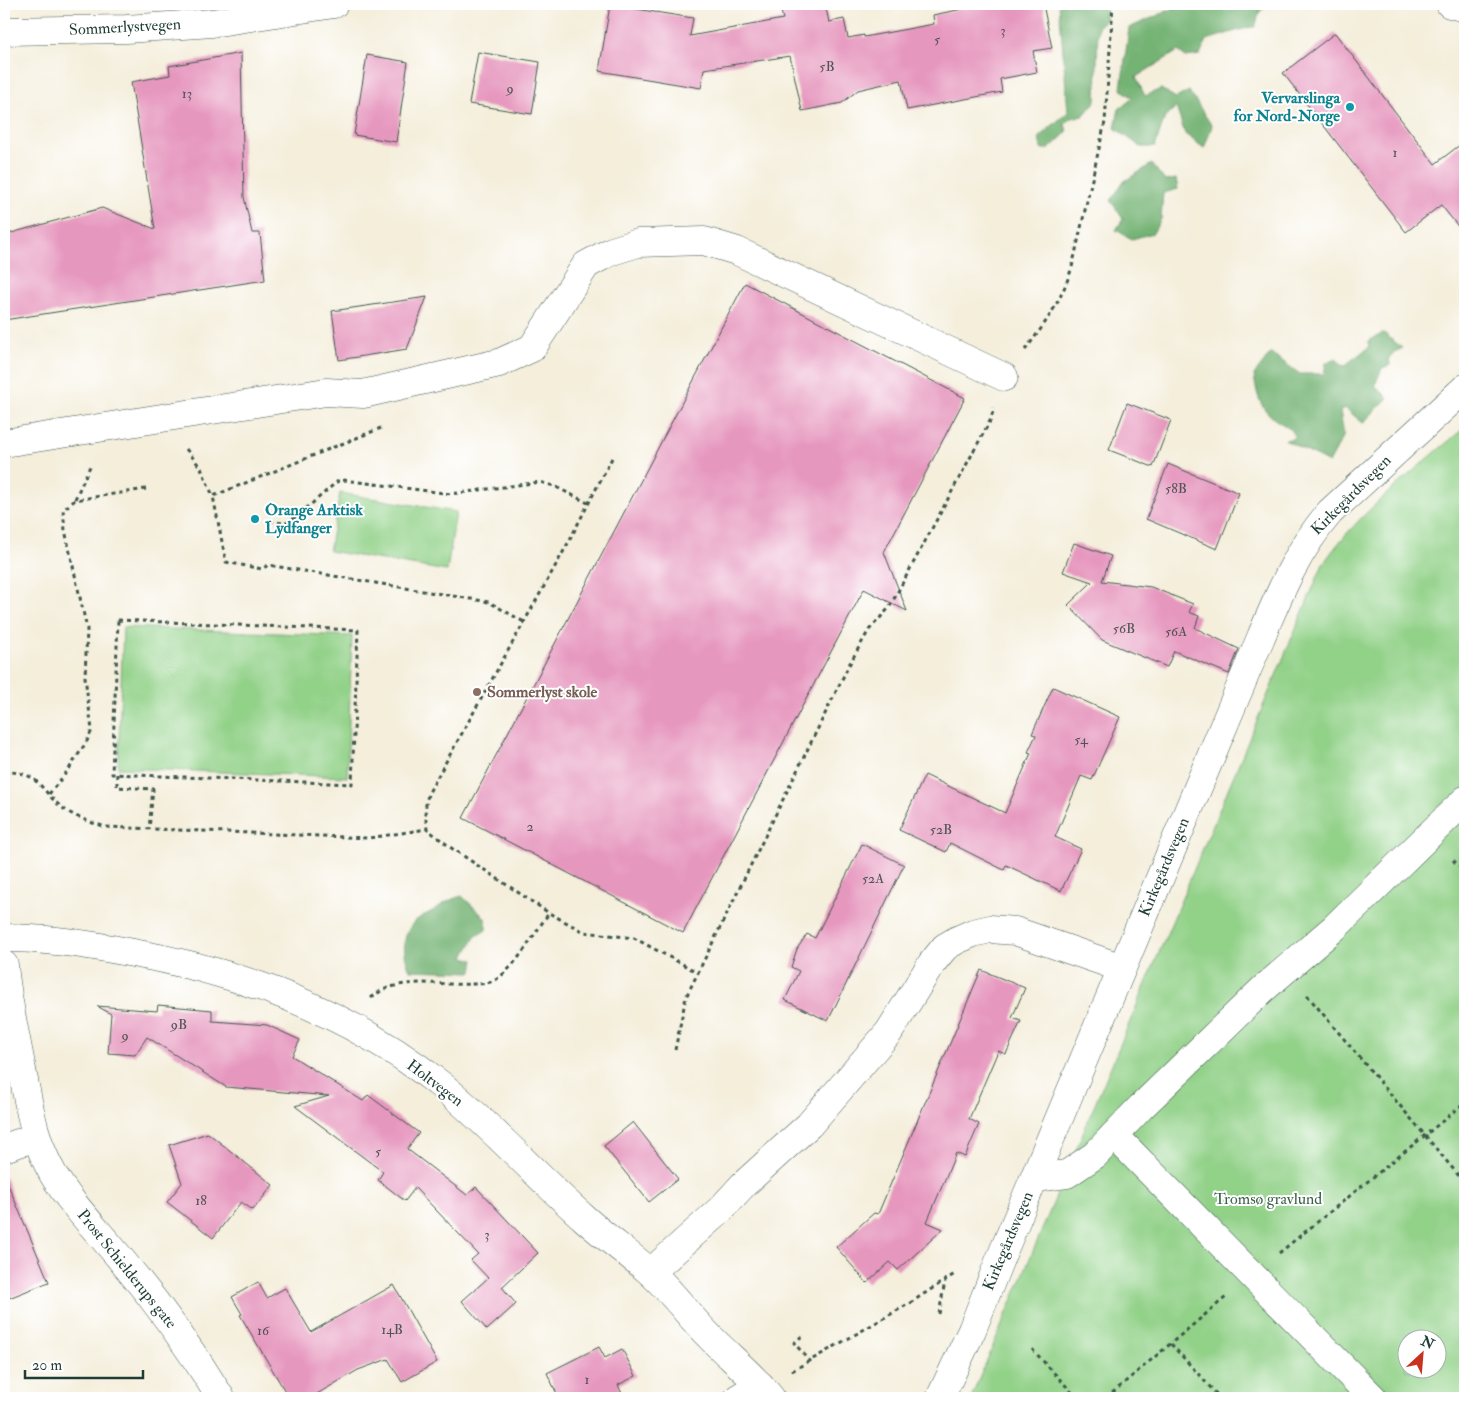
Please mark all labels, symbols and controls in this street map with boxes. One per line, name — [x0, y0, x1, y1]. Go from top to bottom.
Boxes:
street label: Sommerlystvegen — [69, 14, 181, 40]
house number: 3 — [1000, 22, 1006, 39]
house number: 5 — [934, 31, 941, 48]
house number: 5B — [819, 58, 835, 75]
house number: 9 — [505, 80, 514, 97]
house number: 13 — [182, 85, 192, 102]
place label: Vervarslinga for Nord-Norge — [1234, 88, 1340, 127]
marker: Vervarslinga for Nord-Norge — [1344, 101, 1356, 113]
house number: 1 — [1393, 144, 1398, 161]
street label: Kirkegårdsvegen — [1307, 451, 1395, 539]
house number: 58B — [1165, 480, 1187, 497]
place label: Orange Arktisk Lydfanger — [265, 500, 363, 539]
marker: Orange Arktisk Lydfanger — [249, 513, 261, 525]
house number: 56B — [1113, 620, 1135, 637]
house number: 56A — [1165, 623, 1187, 640]
place label: Sommerlyst skole — [487, 682, 598, 703]
marker: Sommerlyst skole — [471, 686, 483, 698]
house number: 54 — [1074, 731, 1089, 748]
street label: Kirkegårdsvegen — [1134, 815, 1194, 919]
house number: 2 — [526, 818, 534, 835]
house number: 52B — [930, 821, 952, 838]
house number: 52A — [862, 870, 884, 887]
house number: 9B — [170, 1016, 187, 1033]
house number: 9 — [120, 1027, 129, 1044]
street label: Holtvegen — [403, 1055, 467, 1111]
house number: 5 — [375, 1143, 382, 1160]
street label: Kirkegårdsvegen — [978, 1189, 1038, 1293]
park label: Tromsø gravlund — [1214, 1189, 1322, 1209]
house number: 18 — [195, 1192, 207, 1209]
street label: Prost Schielderups gate — [72, 1205, 181, 1334]
house number: 3 — [484, 1226, 490, 1243]
house number: 14B — [381, 1321, 403, 1338]
house number: 16 — [257, 1322, 270, 1339]
north arrow — [1396, 1330, 1446, 1380]
text: N — [1417, 1332, 1437, 1353]
scale bar — [25, 1347, 142, 1379]
text: 20 m — [32, 1356, 62, 1375]
house number: 1 — [585, 1371, 590, 1388]

